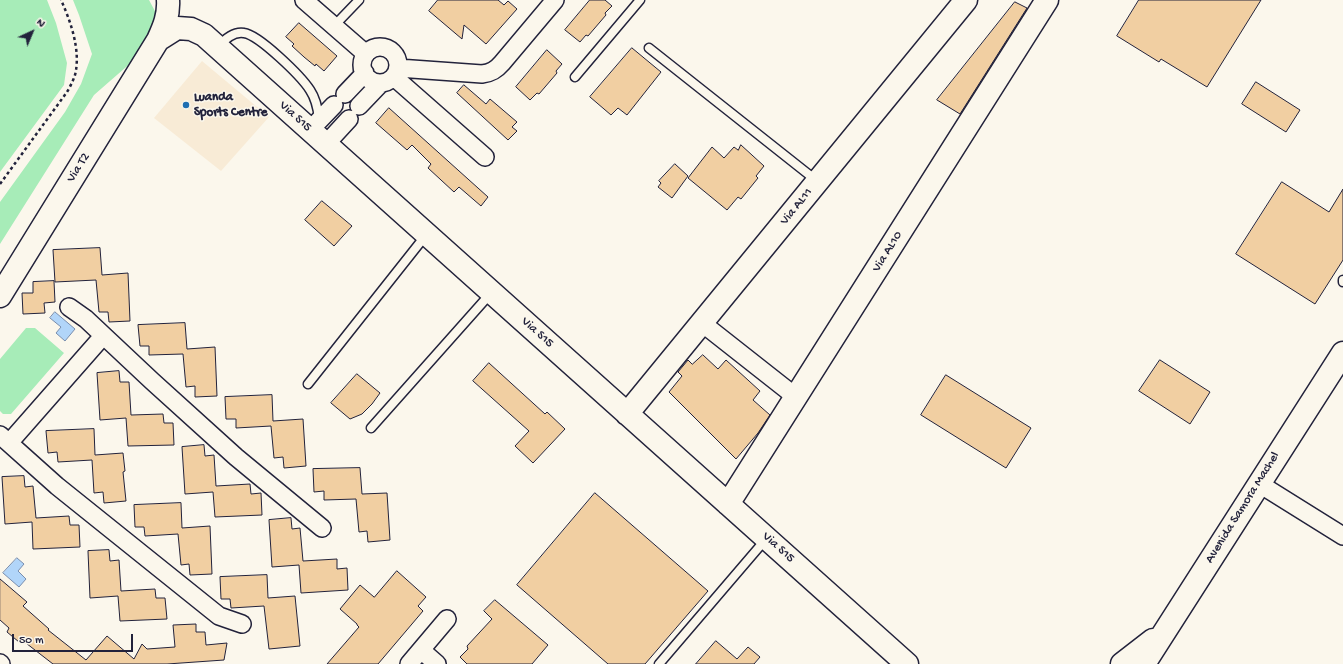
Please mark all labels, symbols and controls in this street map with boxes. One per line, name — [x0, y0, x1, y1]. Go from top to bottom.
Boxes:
north arrow — [12, 12, 52, 52]
text: N — [34, 17, 47, 30]
place label: Luanda Sports Centre — [194, 90, 267, 121]
street label: Via S15 — [275, 98, 315, 136]
marker: Luanda Sports Centre — [181, 100, 191, 110]
street label: Via T2 — [64, 150, 94, 186]
street label: Via AL11 — [777, 185, 817, 229]
street label: Via AL10 — [869, 229, 907, 275]
street label: Via S15 — [517, 314, 557, 352]
street label: Avenida Samora Machel — [1202, 449, 1284, 567]
street label: Via S15 — [758, 529, 798, 567]
scale bar — [14, 626, 135, 652]
text: 50 m — [19, 634, 44, 648]

